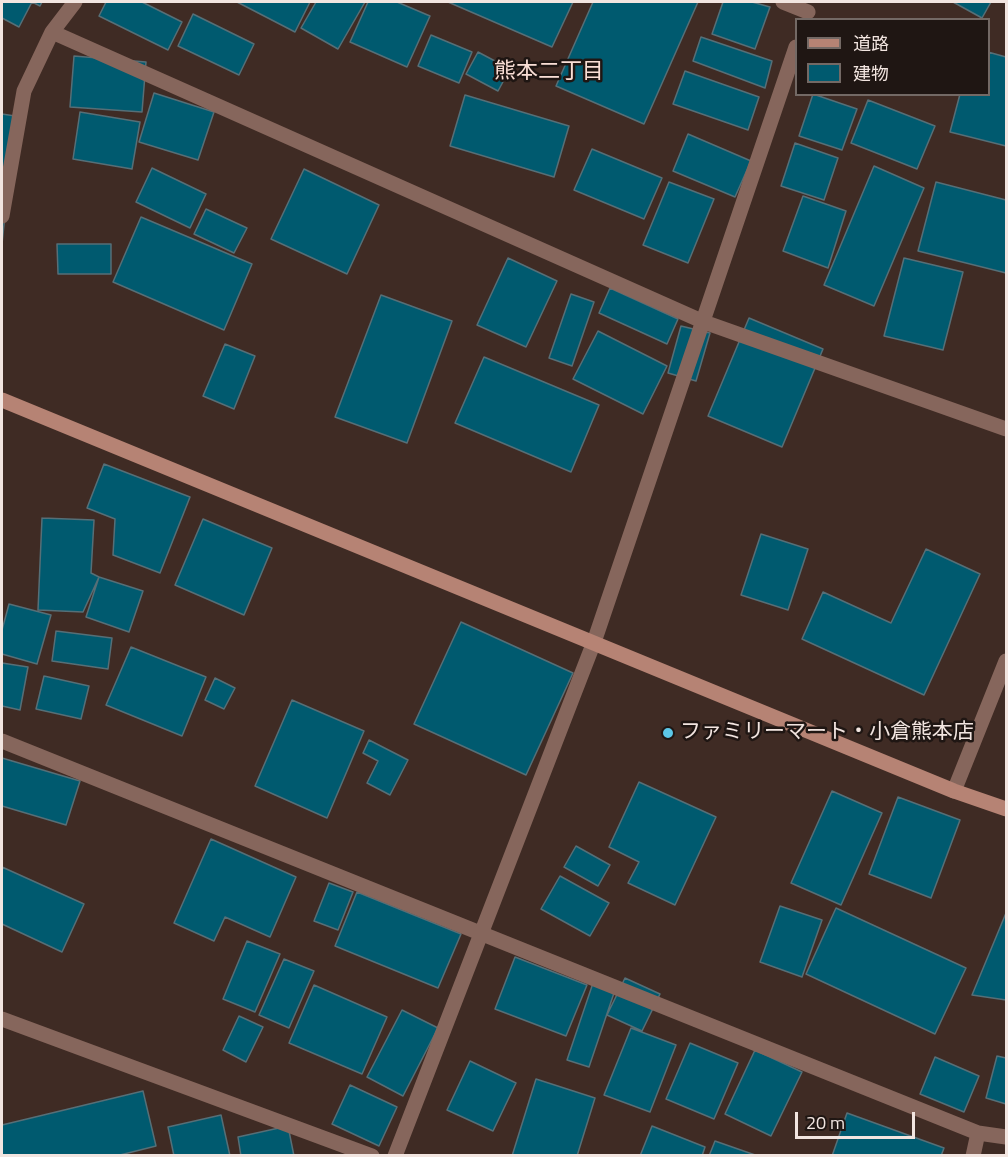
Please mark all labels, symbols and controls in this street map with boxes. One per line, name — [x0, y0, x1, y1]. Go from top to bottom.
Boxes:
legend — [795, 18, 990, 96]
text: 道路 — [853, 30, 889, 57]
district label: 熊本二丁目 — [494, 60, 604, 86]
text: 建物 — [853, 60, 889, 87]
place label: ファミリーマート・小倉熊本店 — [680, 720, 974, 746]
marker: ファミリーマート・小倉熊本店 — [661, 726, 675, 740]
scale bar — [798, 1100, 918, 1138]
text: 20 m — [806, 1109, 845, 1136]

